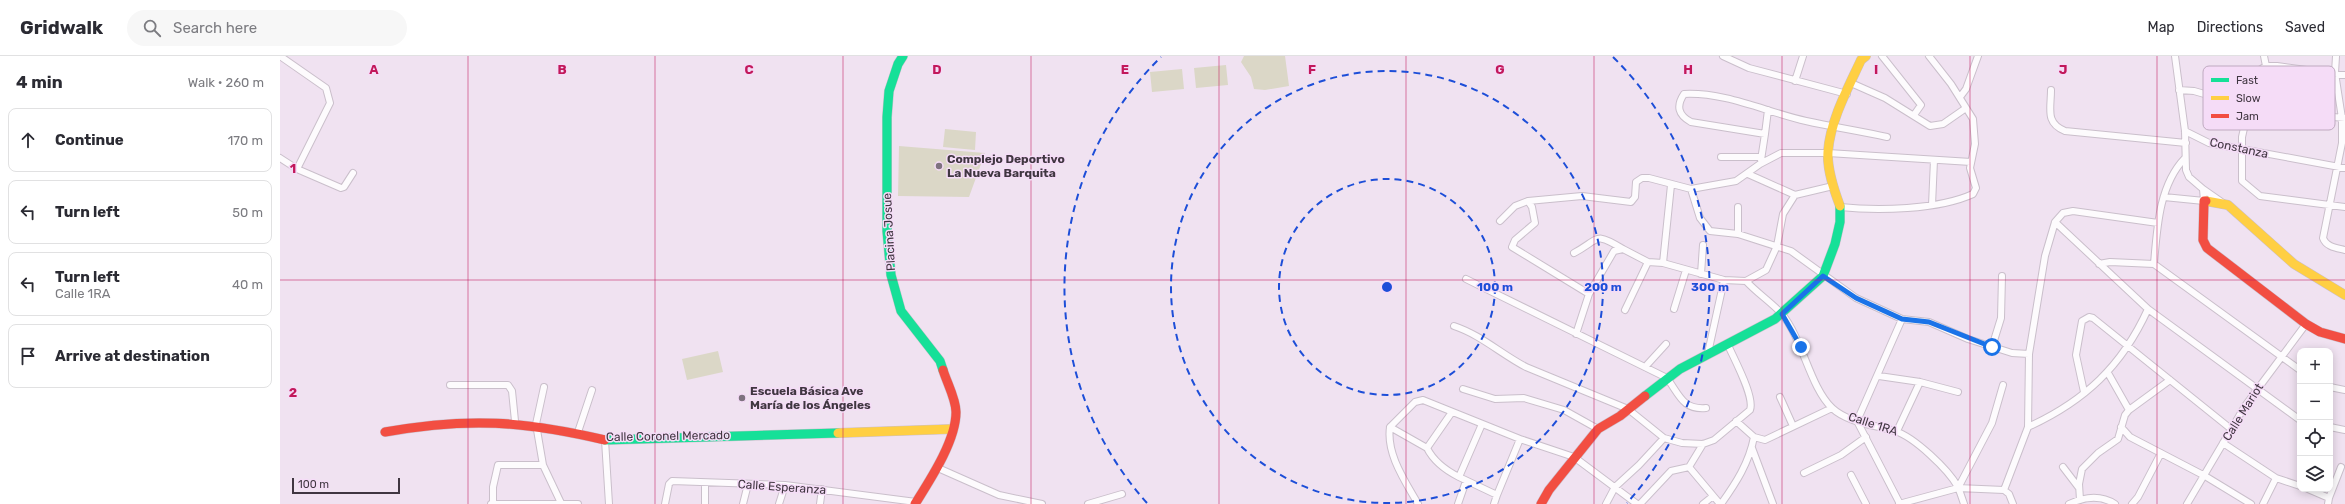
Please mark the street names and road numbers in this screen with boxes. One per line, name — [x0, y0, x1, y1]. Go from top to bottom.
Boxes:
street label: Constanza — [2208, 135, 2270, 161]
street label: Placina Josue — [880, 192, 898, 271]
street label: Calle Mariot — [2220, 380, 2266, 443]
street label: Calle 1RA — [1847, 409, 1899, 439]
street label: Calle Coronel Mercado — [606, 428, 730, 444]
street label: Calle Esperanza — [737, 477, 827, 497]

